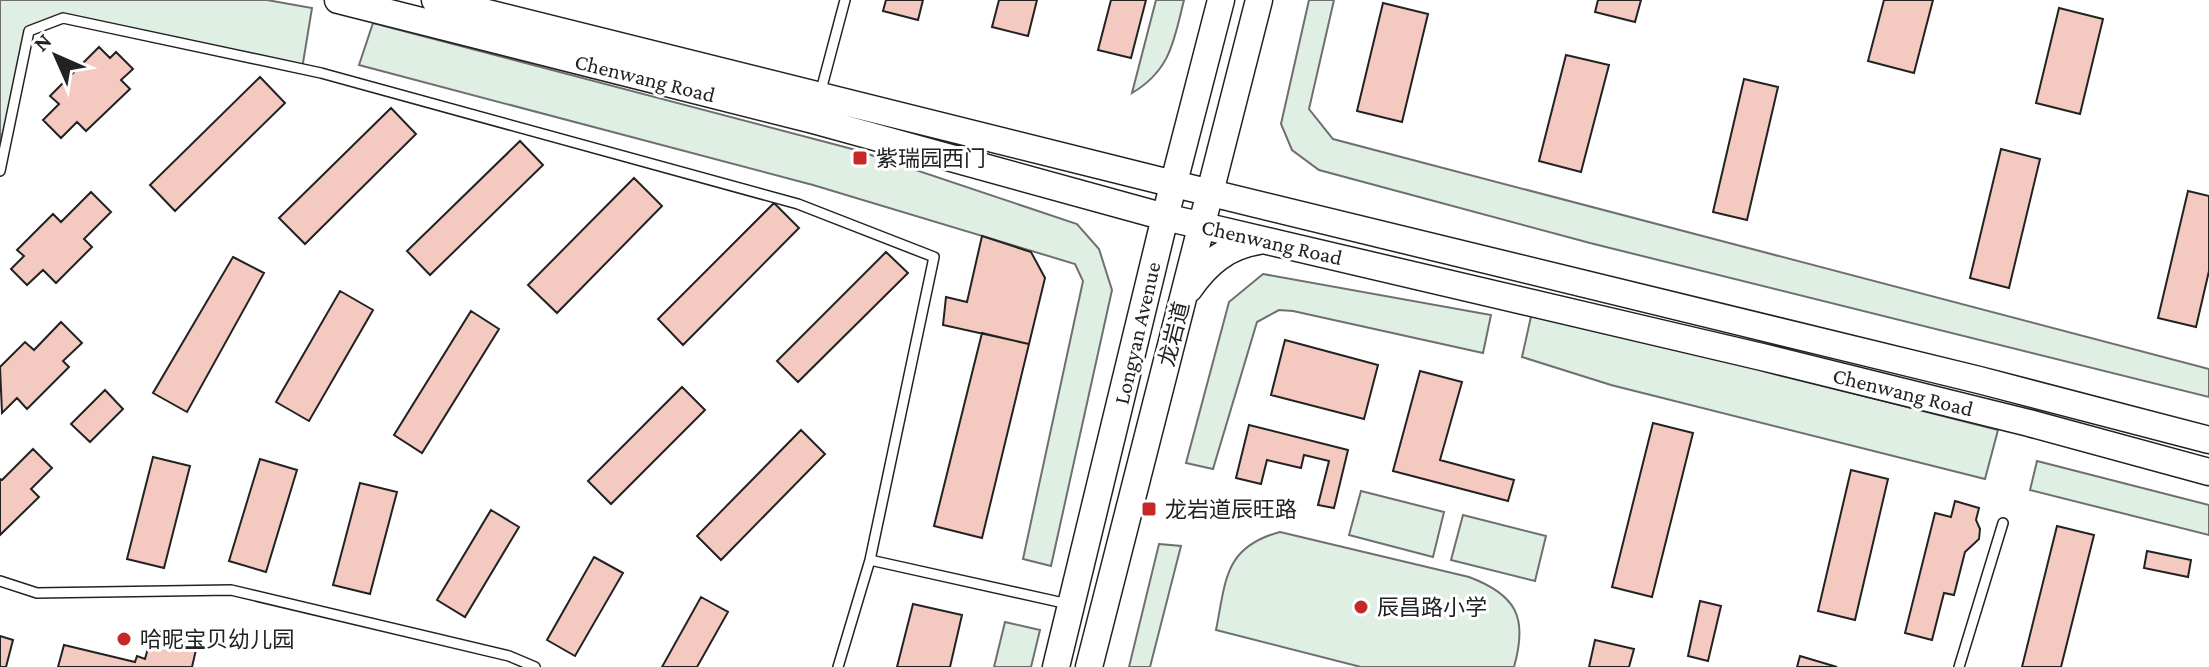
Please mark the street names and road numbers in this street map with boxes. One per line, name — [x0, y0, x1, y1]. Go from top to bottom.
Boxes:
street label: Chenwang Road — [572, 48, 718, 108]
street label: Chenwang Road — [1199, 214, 1345, 270]
street label: Longyan Avenue — [1108, 259, 1166, 407]
street label: 龙岩道 — [1154, 299, 1194, 369]
street label: Chenwang Road — [1830, 362, 1976, 422]

